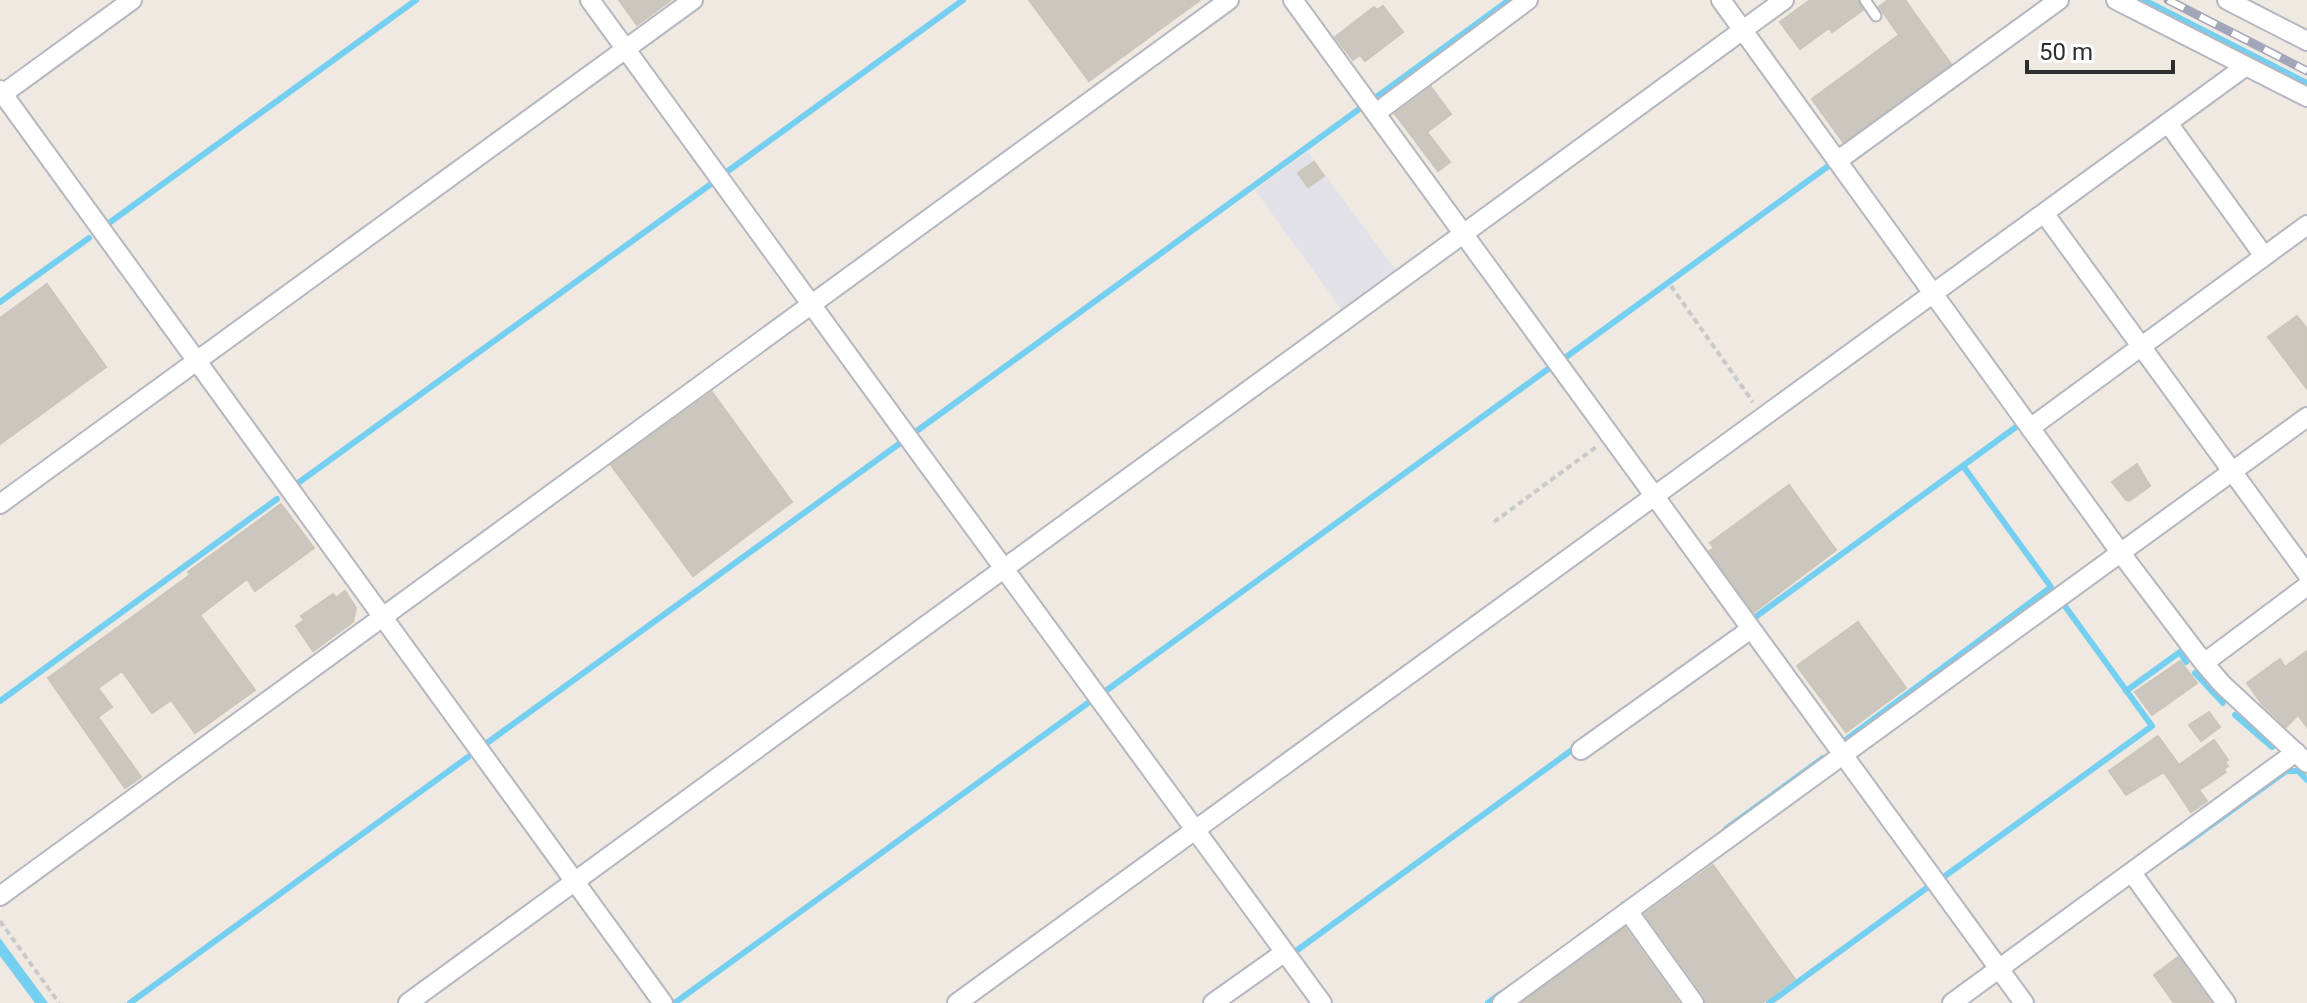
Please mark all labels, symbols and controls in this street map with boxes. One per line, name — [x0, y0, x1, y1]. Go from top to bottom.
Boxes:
scale bar — [2027, 24, 2173, 74]
text: 50 m — [2039, 38, 2093, 66]

